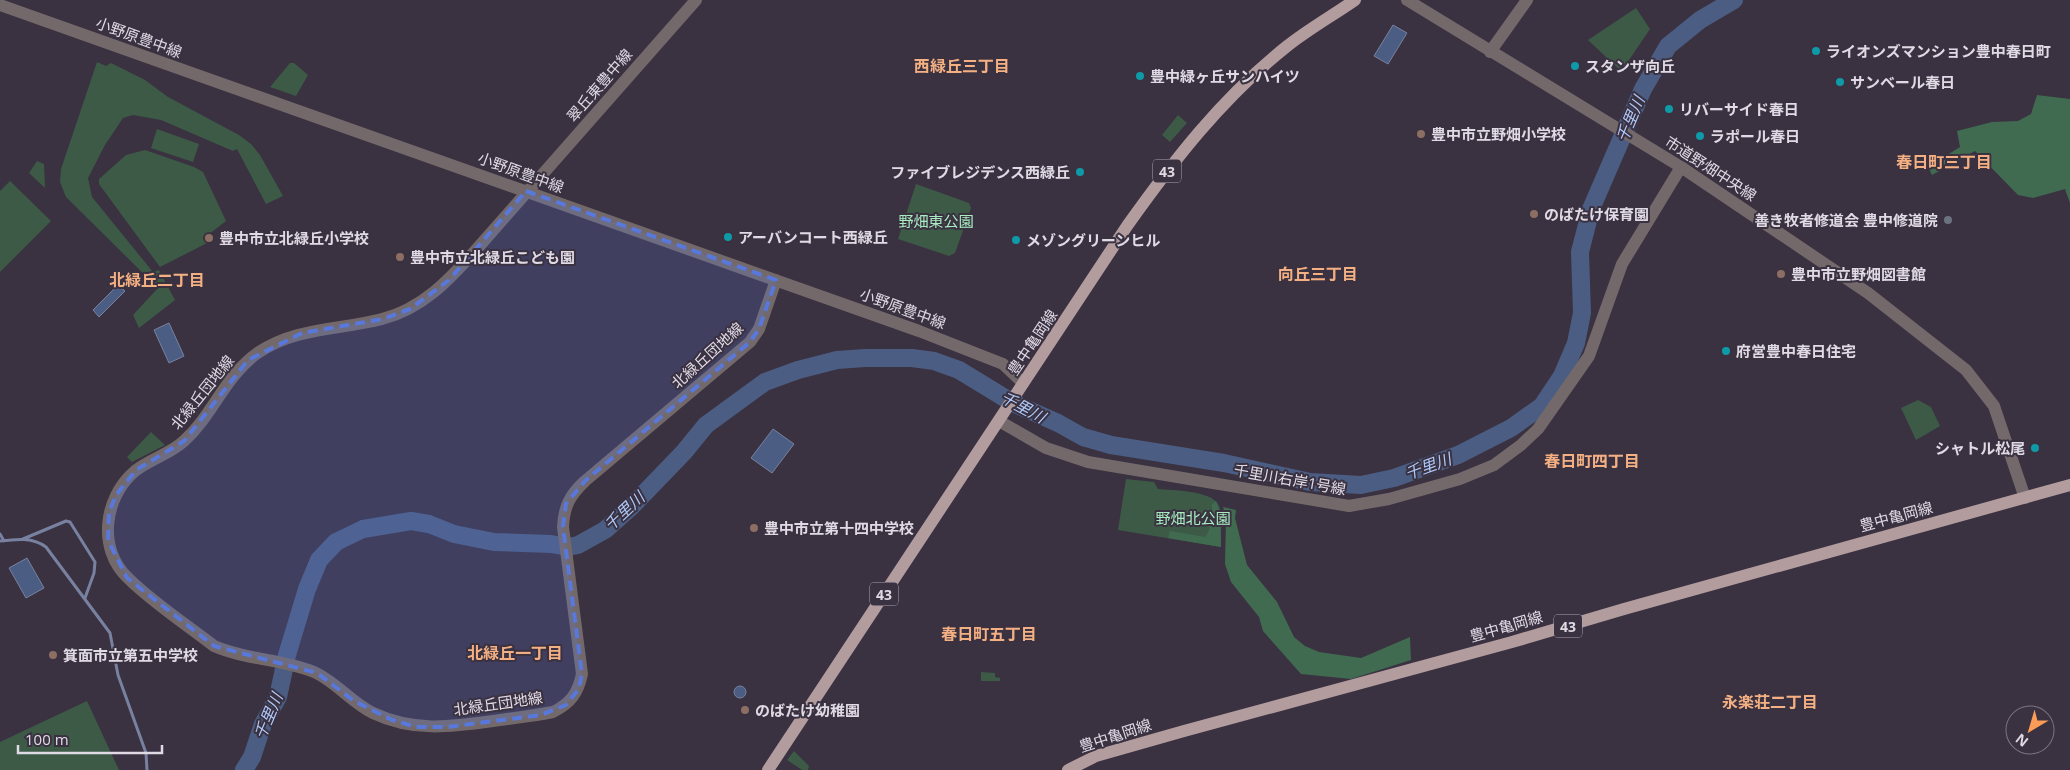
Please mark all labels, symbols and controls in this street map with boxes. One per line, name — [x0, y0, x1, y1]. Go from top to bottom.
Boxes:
street label: 小野原豊中線 — [93, 12, 185, 62]
place label: ライオンズマンション豊中春日町 — [1826, 41, 2051, 61]
street label: 翠丘東豊中線 — [562, 44, 636, 126]
marker: ライオンズマンション豊中春日町 — [1810, 45, 1822, 57]
district label: 西緑丘三丁目 — [914, 55, 1010, 77]
place label: スタンザ向丘 — [1585, 56, 1675, 76]
marker: スタンザ向丘 — [1569, 60, 1581, 72]
place label: 豊中緑ヶ丘サンハイツ — [1150, 66, 1300, 86]
marker: 豊中緑ヶ丘サンハイツ — [1134, 70, 1146, 82]
place label: サンベール春日 — [1850, 72, 1955, 92]
marker: サンベール春日 — [1834, 76, 1846, 88]
water label: 千里川 — [1610, 91, 1650, 145]
place label: リバーサイド春日 — [1679, 99, 1799, 119]
marker: リバーサイド春日 — [1663, 103, 1675, 115]
place label: 豊中市立野畑小学校 — [1431, 124, 1566, 144]
place label: ラポール春日 — [1710, 126, 1800, 146]
marker: 豊中市立野畑小学校 — [1415, 128, 1427, 140]
marker: ラポール春日 — [1694, 130, 1706, 142]
street label: 市道野畑中央線 — [1662, 131, 1760, 205]
street label: 小野原豊中線 — [475, 147, 567, 197]
district label: 春日町三丁目 — [1896, 151, 1992, 173]
road number: 43 — [1153, 160, 1181, 182]
place label: ファイブレジデンス西緑丘 — [890, 162, 1070, 182]
marker: ファイブレジデンス西緑丘 — [1074, 166, 1086, 178]
place label: のばたけ保育園 — [1544, 204, 1649, 224]
marker: のばたけ保育園 — [1528, 208, 1540, 220]
place label: 善き牧者修道会 豊中修道院 — [1754, 210, 1938, 230]
park label: 野畑東公園 — [898, 211, 974, 231]
marker: 善き牧者修道会 豊中修道院 — [1942, 214, 1954, 226]
place label: アーバンコート西緑丘 — [738, 227, 888, 247]
place label: 豊中市立北緑丘小学校 — [219, 228, 369, 248]
place label: メゾングリーンヒル — [1026, 230, 1160, 250]
marker: アーバンコート西緑丘 — [722, 231, 734, 243]
marker: 豊中市立北緑丘小学校 — [203, 232, 215, 244]
marker: メゾングリーンヒル — [1010, 234, 1022, 246]
place label: 豊中市立北緑丘こども園 — [410, 247, 575, 267]
marker: 豊中市立北緑丘こども園 — [394, 251, 406, 263]
district label: 向丘三丁目 — [1278, 263, 1358, 285]
place label: 豊中市立野畑図書館 — [1791, 264, 1926, 284]
marker: 豊中市立野畑図書館 — [1775, 268, 1787, 280]
district label: 北緑丘二丁目 — [109, 269, 205, 291]
street label: 小野原豊中線 — [857, 283, 949, 333]
street label: 豊中亀岡線 — [1003, 305, 1061, 379]
street label: 北緑丘団地線 — [667, 317, 747, 393]
place label: 府営豊中春日住宅 — [1736, 341, 1856, 361]
marker: 府営豊中春日住宅 — [1720, 345, 1732, 357]
street label: 北緑丘団地線 — [166, 351, 238, 433]
water label: 千里川 — [997, 386, 1051, 429]
place label: シャトル松尾 — [1935, 438, 2025, 458]
marker: シャトル松尾 — [2029, 442, 2041, 454]
water label: 千里川 — [1402, 447, 1456, 485]
district label: 春日町四丁目 — [1544, 450, 1640, 472]
street label: 千里川右岸1号線 — [1232, 459, 1348, 499]
water label: 千里川 — [599, 485, 651, 535]
street label: 豊中亀岡線 — [1857, 497, 1935, 535]
park label: 野畑北公園 — [1155, 508, 1231, 528]
place label: 豊中市立第十四中学校 — [764, 518, 914, 538]
marker: 豊中市立第十四中学校 — [748, 522, 760, 534]
road number: 43 — [870, 582, 898, 606]
street label: 豊中亀岡線 — [1467, 606, 1545, 646]
road number: 43 — [1554, 614, 1582, 638]
district label: 春日町五丁目 — [941, 623, 1037, 645]
district label: 北緑丘一丁目 — [467, 642, 563, 664]
place label: 箕面市立第五中学校 — [63, 645, 198, 665]
marker: 箕面市立第五中学校 — [47, 649, 59, 661]
street label: 北緑丘団地線 — [452, 687, 544, 719]
water label: 千里川 — [248, 688, 288, 742]
district label: 永楽荘二丁目 — [1722, 691, 1818, 713]
place label: のばたけ幼稚園 — [755, 700, 860, 720]
marker: のばたけ幼稚園 — [739, 704, 751, 716]
north arrow — [2005, 705, 2055, 755]
street label: 豊中亀岡線 — [1076, 714, 1154, 756]
scale bar — [18, 722, 161, 754]
text: 100 m — [25, 729, 69, 749]
text: N — [2011, 730, 2032, 752]

